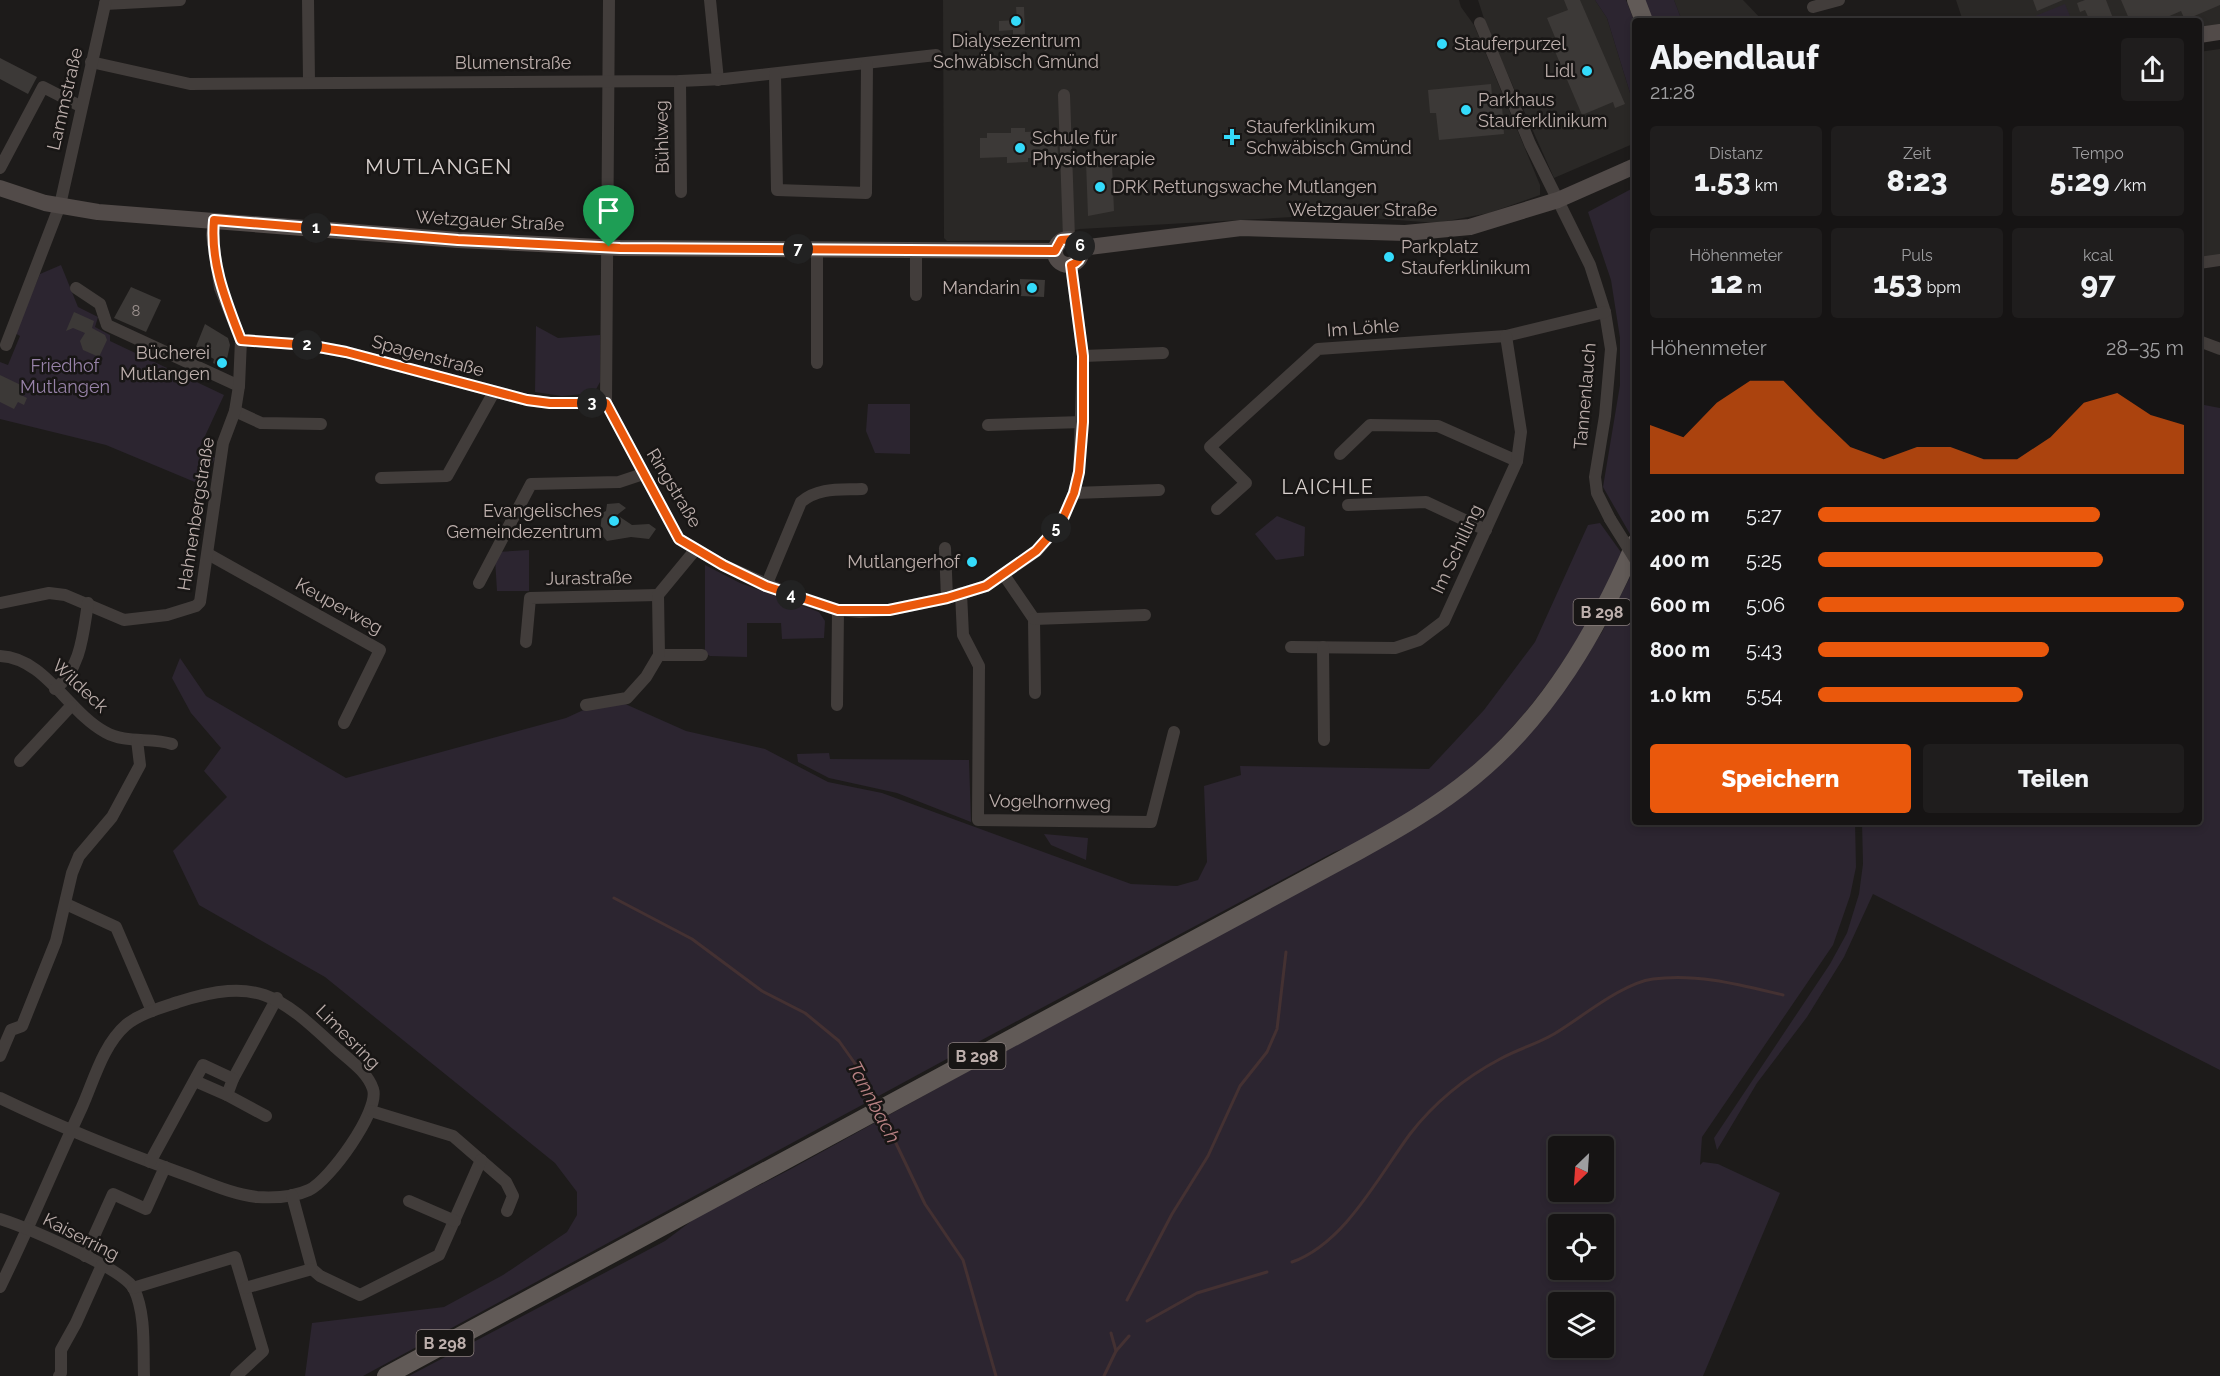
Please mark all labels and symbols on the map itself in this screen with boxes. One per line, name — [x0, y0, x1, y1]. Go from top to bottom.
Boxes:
marker: Dialysezentrum Schwäbisch Gmünd — [1009, 14, 1023, 28]
place label: Dialysezentrum Schwäbisch Gmünd — [933, 30, 1099, 72]
place label: Stauferpurzel — [1454, 33, 1566, 54]
marker: Stauferpurzel — [1435, 37, 1449, 51]
street label: Lammstraße — [43, 45, 87, 152]
street label: Blumenstraße — [455, 52, 572, 73]
place label: Lidl — [1544, 60, 1575, 81]
marker: Lidl — [1580, 64, 1594, 78]
place label: Parkhaus Stauferklinikum — [1478, 89, 1607, 131]
street label: Bühlweg — [650, 100, 673, 174]
marker: Parkhaus Stauferklinikum — [1459, 103, 1473, 117]
place label: Stauferklinikum Schwäbisch Gmünd — [1246, 116, 1412, 158]
place label: Schule für Physiotherapie — [1032, 127, 1155, 169]
marker: Stauferklinikum Schwäbisch Gmünd — [1223, 128, 1241, 146]
marker: Schule für Physiotherapie — [1013, 141, 1027, 155]
district label: MUTLANGEN — [365, 154, 513, 179]
place label: DRK Rettungswache Mutlangen — [1112, 176, 1377, 197]
marker: DRK Rettungswache Mutlangen — [1093, 180, 1107, 194]
pin — [583, 185, 634, 247]
street label: Wetzgauer Straße — [1289, 199, 1438, 220]
street label: Wetzgauer Straße — [415, 206, 565, 235]
pin: 1 — [301, 213, 331, 243]
pin: 6 — [1065, 231, 1095, 261]
pin: 7 — [783, 234, 813, 264]
place label: Parkplatz Stauferklinikum — [1401, 236, 1530, 278]
marker: Parkplatz Stauferklinikum — [1382, 250, 1396, 264]
place label: Mandarin — [942, 277, 1020, 298]
marker: Mandarin — [1025, 281, 1039, 295]
house number: 8 — [132, 302, 141, 320]
street label: Im Löhle — [1326, 314, 1400, 341]
pin: 2 — [292, 330, 322, 360]
street label: Spagenstraße — [370, 330, 487, 381]
place label: Bücherei Mutlangen — [120, 342, 210, 384]
street label: Tannenlauch — [1569, 342, 1600, 450]
park label: Friedhof Mutlangen — [20, 355, 110, 397]
marker: Bücherei Mutlangen — [215, 356, 229, 370]
pin: 3 — [577, 388, 607, 418]
street label: Hahnenbergstraße — [173, 435, 218, 592]
street label: Ringstraße — [643, 444, 706, 531]
district label: LAICHLE — [1282, 475, 1374, 499]
place label: Evangelisches Gemeindezentrum — [446, 500, 602, 542]
street label: Im Schilling — [1427, 501, 1486, 597]
pin: 5 — [1041, 513, 1071, 543]
marker: Evangelisches Gemeindezentrum — [607, 514, 621, 528]
place label: Mutlangerhof — [847, 551, 961, 572]
marker: Mutlangerhof — [965, 555, 979, 569]
street label: Jurastraße — [545, 566, 633, 589]
street label: Keuperweg — [292, 573, 386, 638]
pin: 4 — [776, 580, 806, 610]
road number: B 298 — [1574, 599, 1630, 625]
street label: Wildeck — [48, 654, 113, 717]
street label: Vogelhornweg — [989, 790, 1111, 813]
street label: Limesring — [312, 1000, 385, 1073]
road number: B 298 — [948, 1043, 1006, 1069]
water label: Tannbach — [842, 1057, 906, 1147]
north arrow — [1548, 1136, 1614, 1202]
street label: Kaiserring — [40, 1208, 123, 1265]
road number: B 298 — [416, 1330, 474, 1356]

